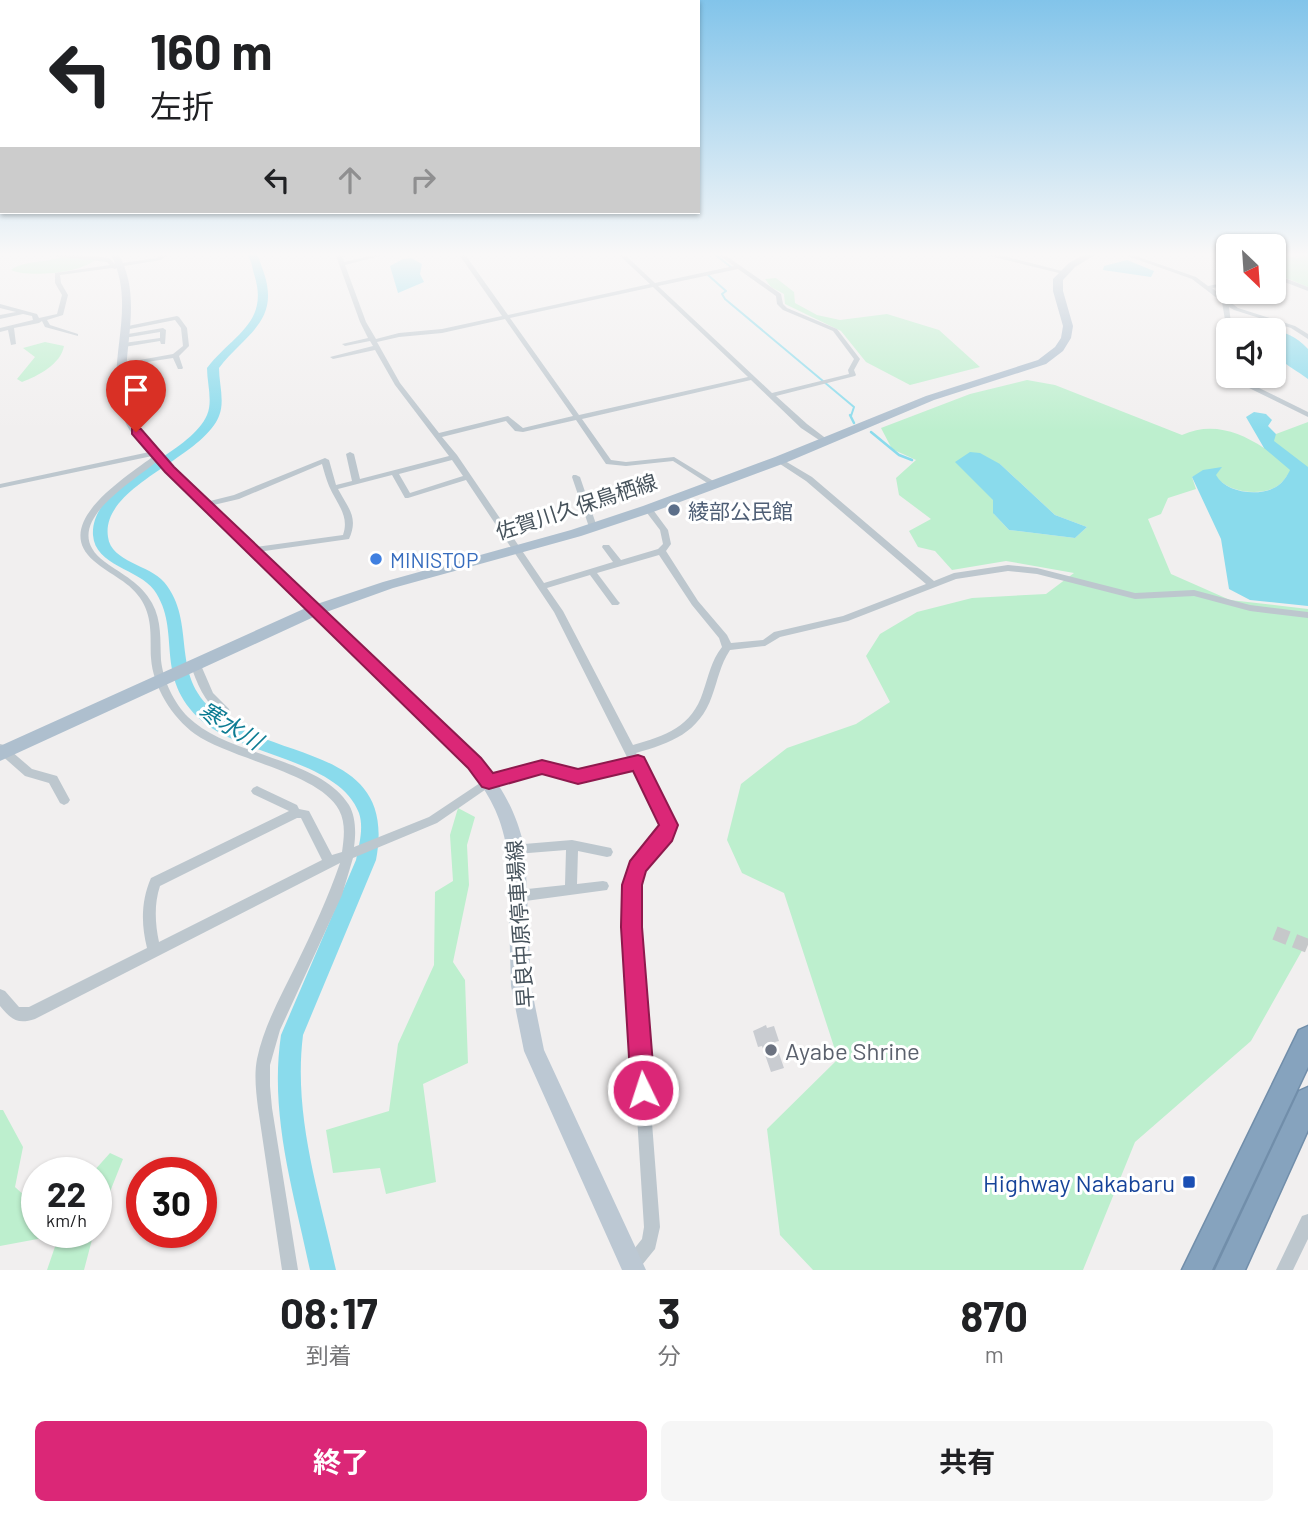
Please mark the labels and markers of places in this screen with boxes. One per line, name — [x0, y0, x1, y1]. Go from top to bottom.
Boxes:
pin — [106, 360, 166, 432]
place label: 綾部公民館 — [688, 498, 793, 523]
marker: 綾部公民館 — [666, 502, 682, 518]
place label: MINISTOP — [390, 547, 478, 572]
marker: MINISTOP — [368, 551, 384, 567]
place label: Ayabe Shrine — [785, 1036, 920, 1065]
marker: Ayabe Shrine — [763, 1042, 779, 1058]
place label: Highway Nakabaru — [983, 1168, 1175, 1197]
marker: Highway Nakabaru — [1181, 1174, 1197, 1190]

